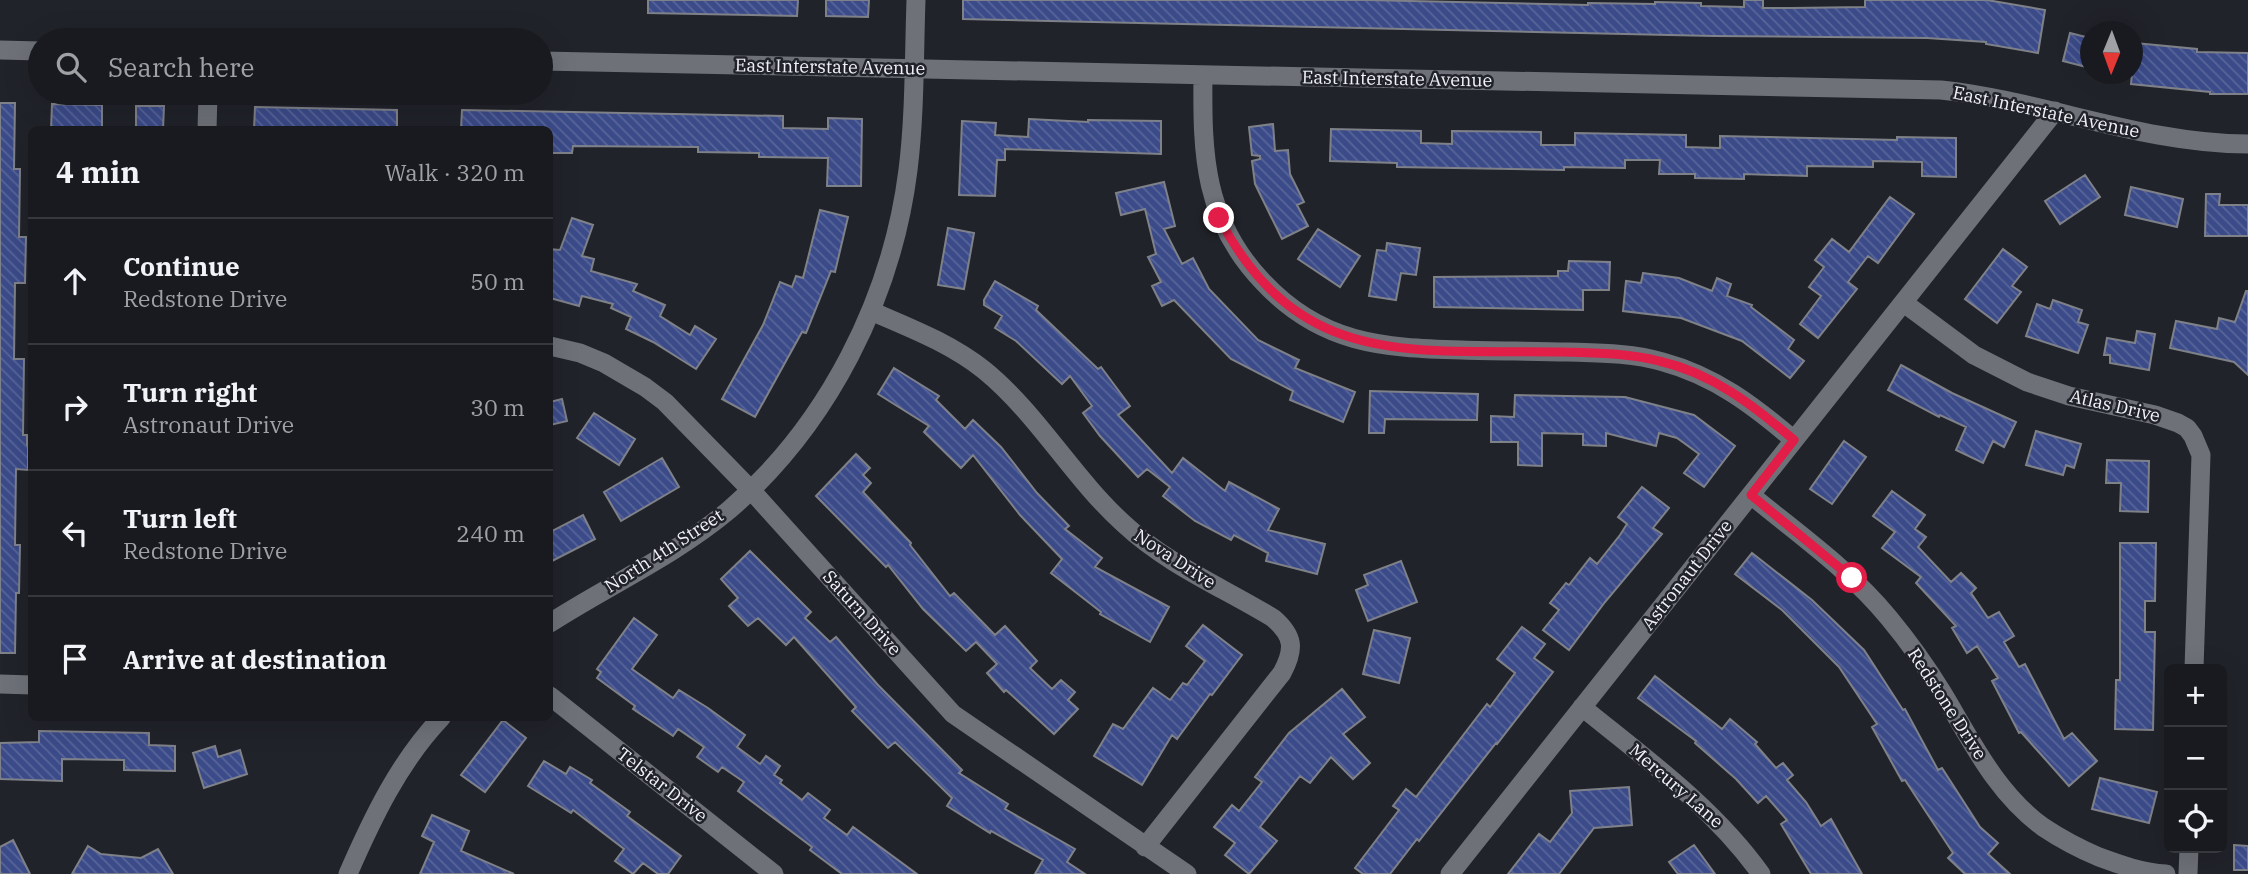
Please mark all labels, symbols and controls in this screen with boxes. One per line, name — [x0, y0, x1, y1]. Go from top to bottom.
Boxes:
north arrow — [2080, 21, 2143, 84]
search box — [28, 28, 553, 105]
icon: search — [52, 48, 90, 86]
text: Search here — [108, 50, 254, 84]
street label: East Interstate Avenue — [735, 53, 925, 80]
street label: East Interstate Avenue — [1302, 65, 1492, 92]
street label: East Interstate Avenue — [1951, 80, 2142, 143]
text: 4 min — [56, 152, 140, 191]
text: Walk · 320 m — [384, 157, 525, 187]
route end — [1203, 202, 1234, 233]
text: Continue — [123, 249, 240, 283]
icon: ahead — [56, 262, 94, 300]
text: 50 m — [470, 266, 525, 296]
text: Redstone Drive — [123, 283, 287, 313]
text: Turn right — [123, 375, 257, 409]
street label: Atlas Drive — [2068, 384, 2163, 427]
icon: right — [56, 388, 94, 426]
text: 30 m — [470, 392, 525, 422]
text: Astronaut Drive — [123, 409, 294, 439]
text: Turn left — [123, 501, 237, 535]
street label: North 4th Street — [600, 504, 727, 598]
icon: left — [56, 514, 94, 552]
street label: Astronaut Drive — [1636, 515, 1737, 635]
text: 240 m — [456, 518, 525, 548]
street label: Nova Drive — [1130, 524, 1220, 593]
text: Redstone Drive — [123, 535, 287, 565]
route start — [1836, 562, 1867, 593]
street label: Saturn Drive — [818, 565, 907, 660]
icon: arrive — [56, 640, 94, 678]
text: Arrive at destination — [123, 642, 387, 676]
street label: Redstone Drive — [1903, 644, 1992, 764]
map controls — [2164, 664, 2227, 853]
button: + — [2164, 664, 2227, 727]
button: − — [2164, 727, 2227, 790]
street label: Mercury Lane — [1624, 738, 1728, 833]
street label: Telstar Drive — [613, 742, 712, 827]
button: locate — [2164, 790, 2227, 853]

